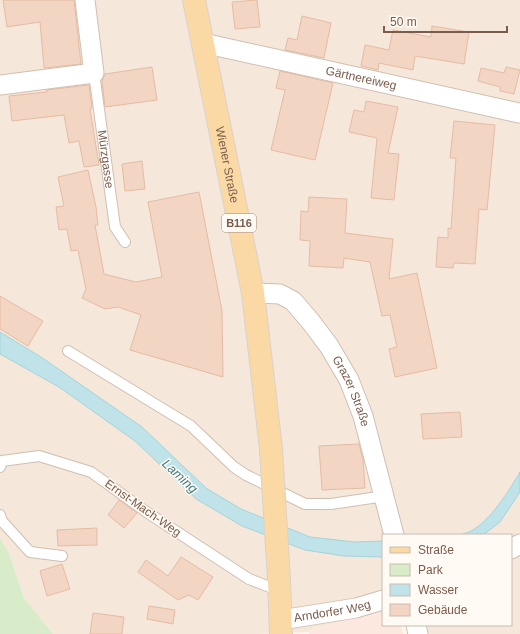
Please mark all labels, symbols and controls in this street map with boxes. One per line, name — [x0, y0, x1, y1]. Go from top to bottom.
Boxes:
scale bar — [384, 8, 507, 34]
text: 50 m — [390, 15, 417, 29]
street label: Gärtnereiweg — [324, 63, 398, 93]
street label: Wiener Straße — [213, 125, 242, 204]
street label: Mürzgasse — [95, 129, 117, 190]
road number: B116 — [222, 214, 256, 232]
street label: Grazer Straße — [329, 353, 373, 428]
water label: Laming — [159, 456, 201, 497]
street label: Ernst-Mach-Weg — [102, 477, 184, 539]
legend — [382, 534, 512, 626]
text: Straße — [418, 543, 454, 557]
text: Park — [418, 563, 444, 577]
text: Wasser — [418, 583, 458, 597]
street label: Arndorfer Weg — [293, 597, 372, 625]
text: Gebäude — [418, 603, 468, 617]

